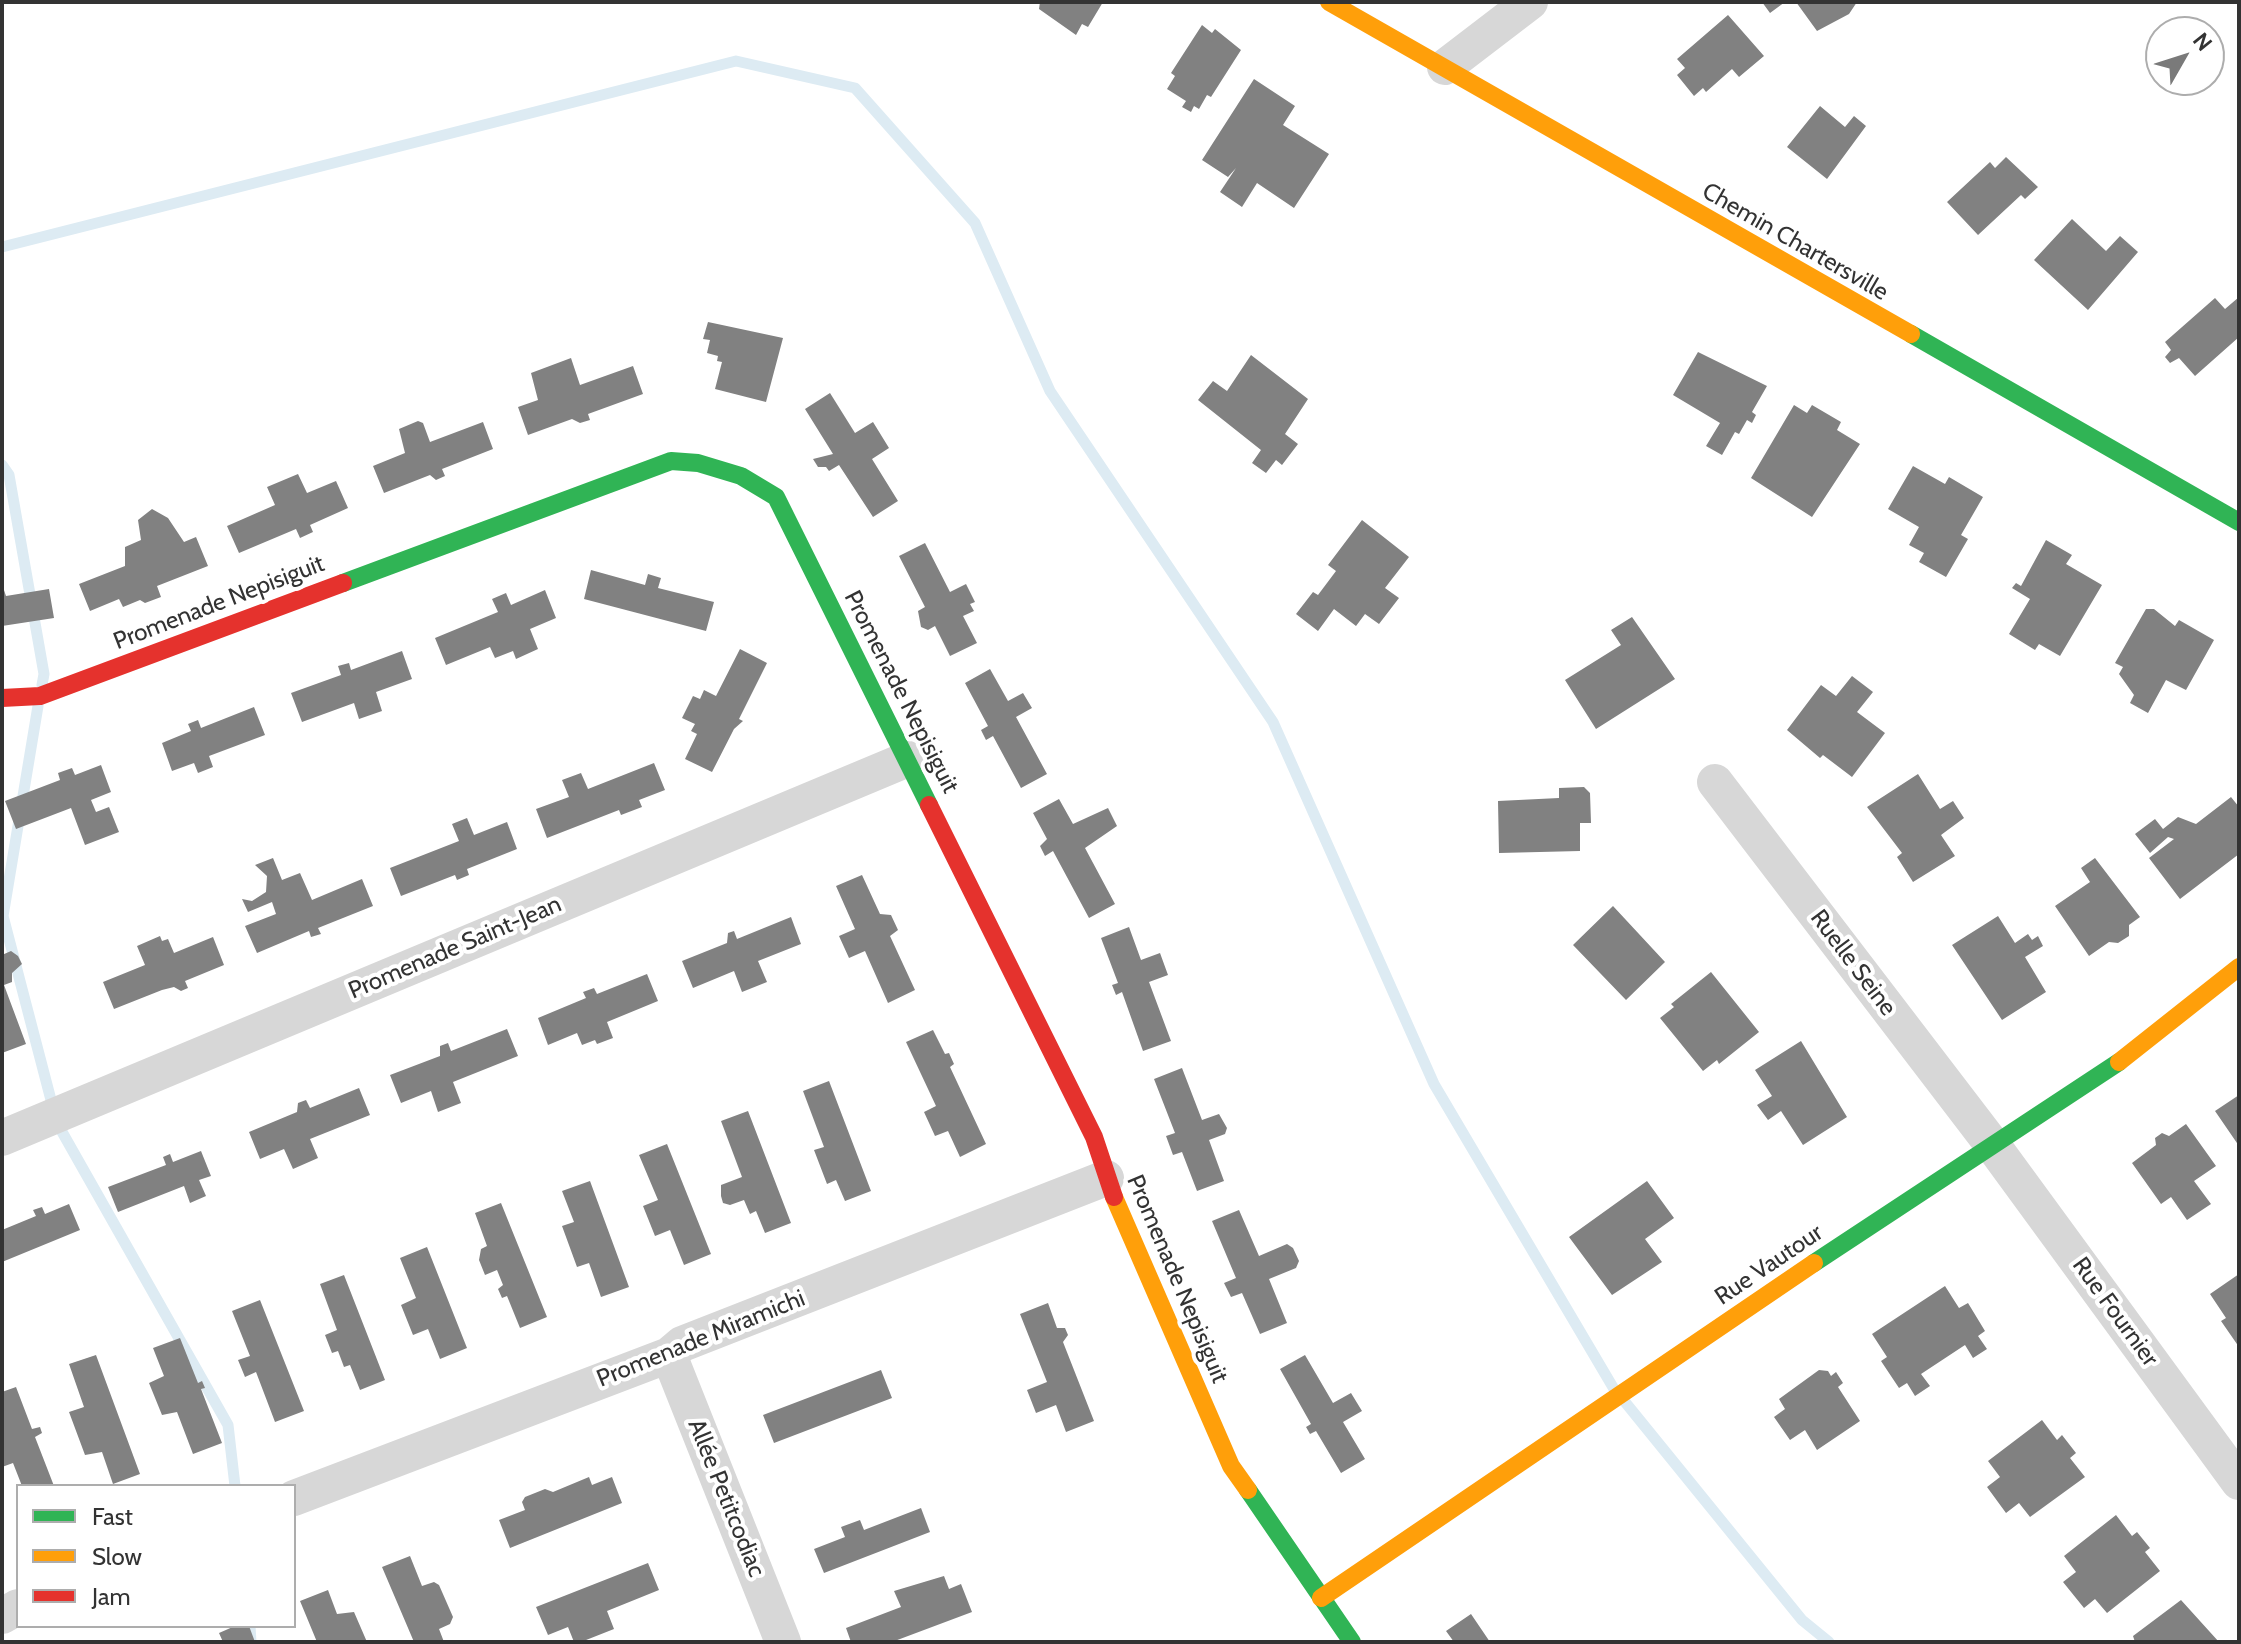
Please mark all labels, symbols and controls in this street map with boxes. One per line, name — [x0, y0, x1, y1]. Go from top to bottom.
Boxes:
north arrow — [2145, 16, 2225, 96]
text: N — [2187, 27, 2218, 56]
street label: Chemin Chartersville — [1697, 177, 1893, 307]
street label: Promenade Nepisiguit — [110, 550, 328, 656]
street label: Promenade Nepisiguit — [837, 586, 965, 798]
street label: Promenade Saint-Jean — [344, 890, 566, 1006]
street label: Ruelle Seine — [1804, 904, 1902, 1022]
street label: Promenade Nepisiguit — [1120, 1171, 1234, 1387]
street label: Rue Vautour — [1710, 1219, 1828, 1311]
street label: Rue Fournier — [2066, 1252, 2164, 1372]
street label: Promenade Miramichi — [593, 1284, 809, 1394]
street label: Allée Petitcodiac — [681, 1415, 771, 1581]
legend — [16, 1484, 296, 1628]
text: Fast — [92, 1502, 133, 1531]
text: Slow — [92, 1542, 142, 1571]
text: Jam — [92, 1582, 130, 1611]

